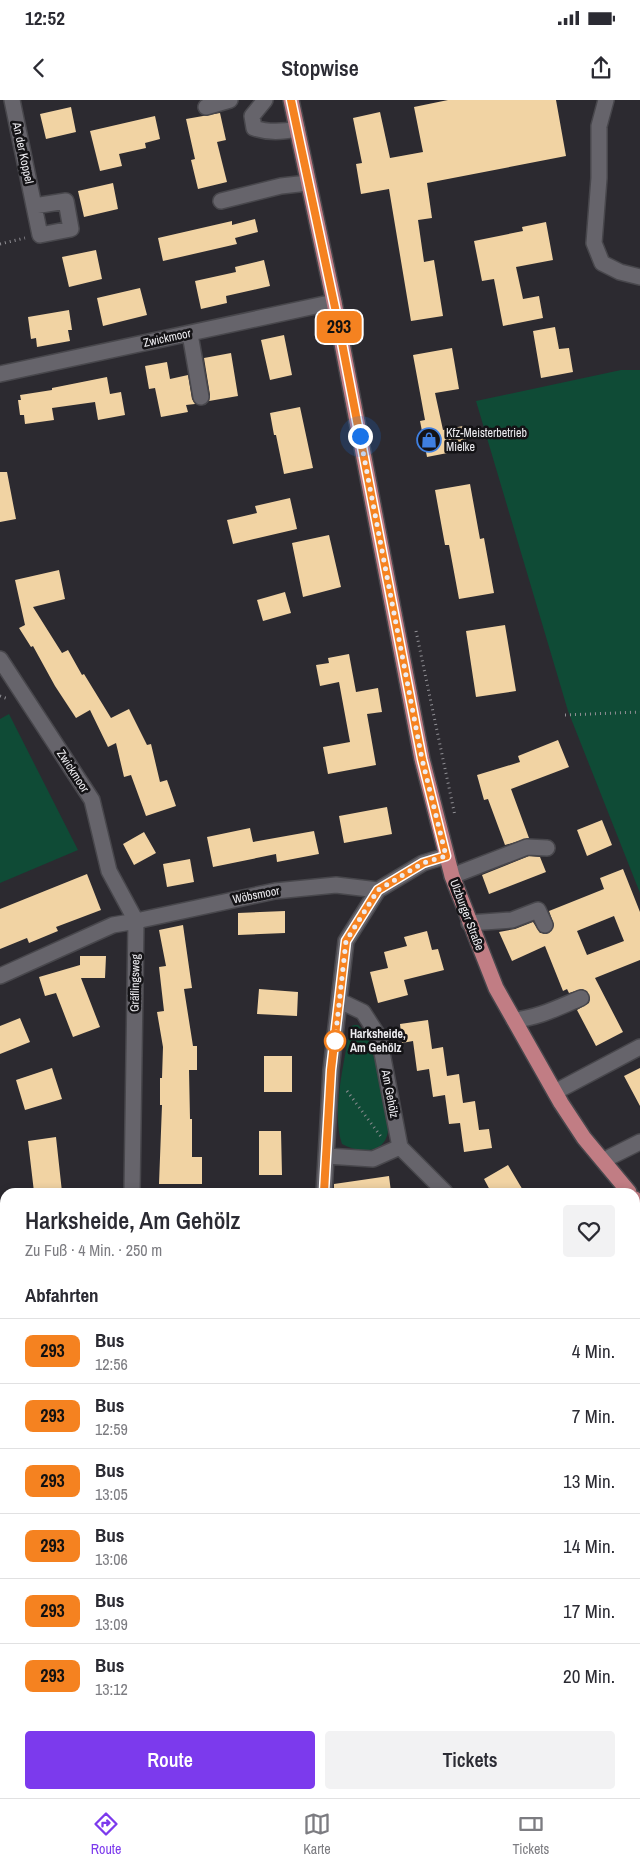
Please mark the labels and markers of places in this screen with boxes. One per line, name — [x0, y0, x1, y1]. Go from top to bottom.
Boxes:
place label: Kfz-Meisterbetrieb Mielke — [446, 425, 527, 455]
shop icon: Kfz-Meisterbetrieb Mielke — [416, 427, 442, 453]
place label: Harksheide, Am Gehölz — [350, 1026, 406, 1056]
marker: Harksheide, Am Gehölz — [324, 1030, 346, 1052]

